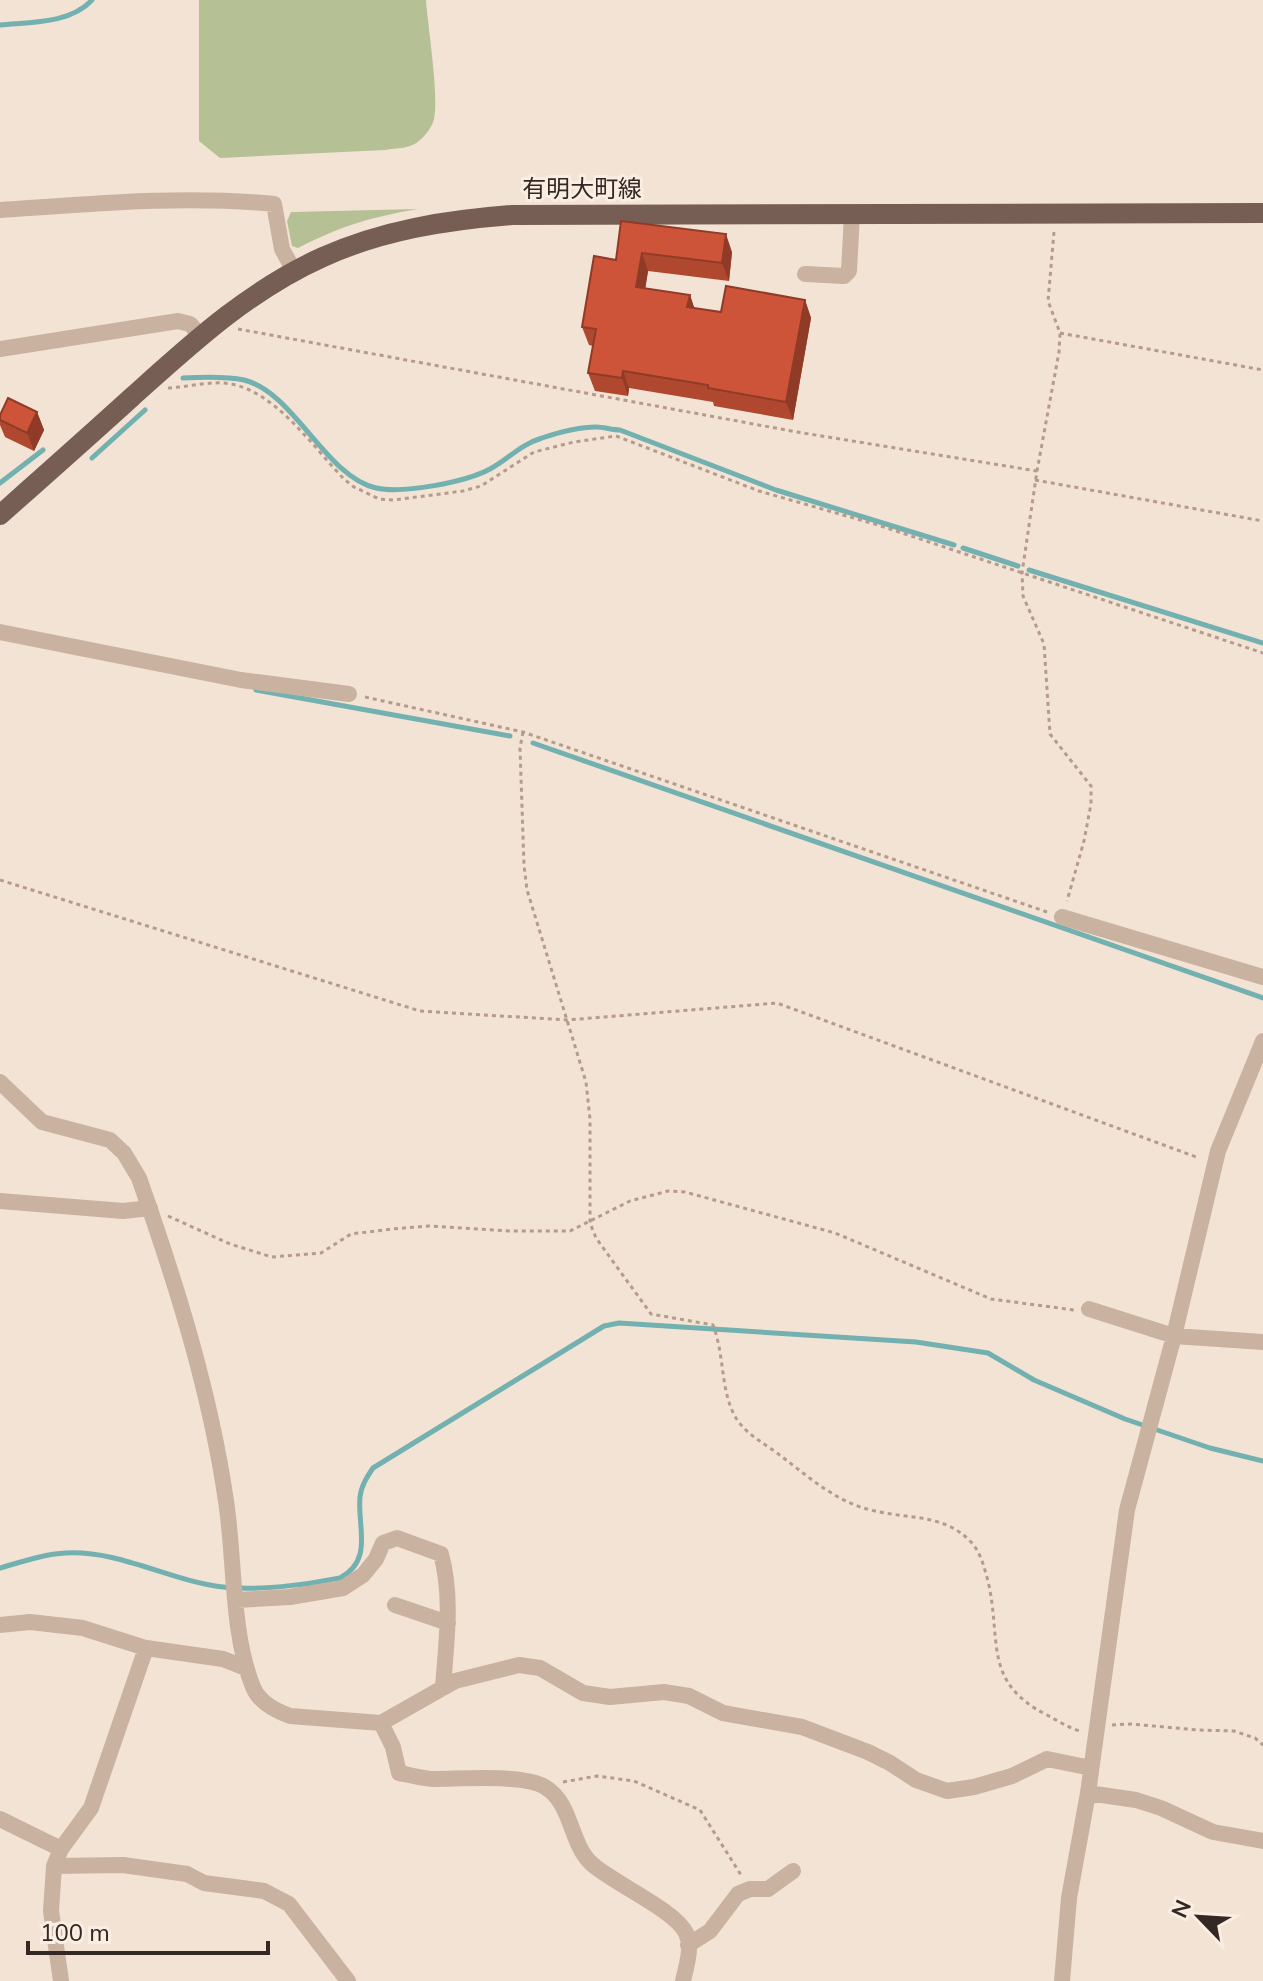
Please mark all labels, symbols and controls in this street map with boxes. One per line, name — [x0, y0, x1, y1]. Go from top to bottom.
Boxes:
street label: 有明大町線 — [522, 173, 642, 205]
north arrow — [1159, 1877, 1239, 1957]
text: N — [1165, 1895, 1199, 1923]
scale bar — [28, 1905, 268, 1955]
text: 100 m — [40, 1917, 110, 1949]

